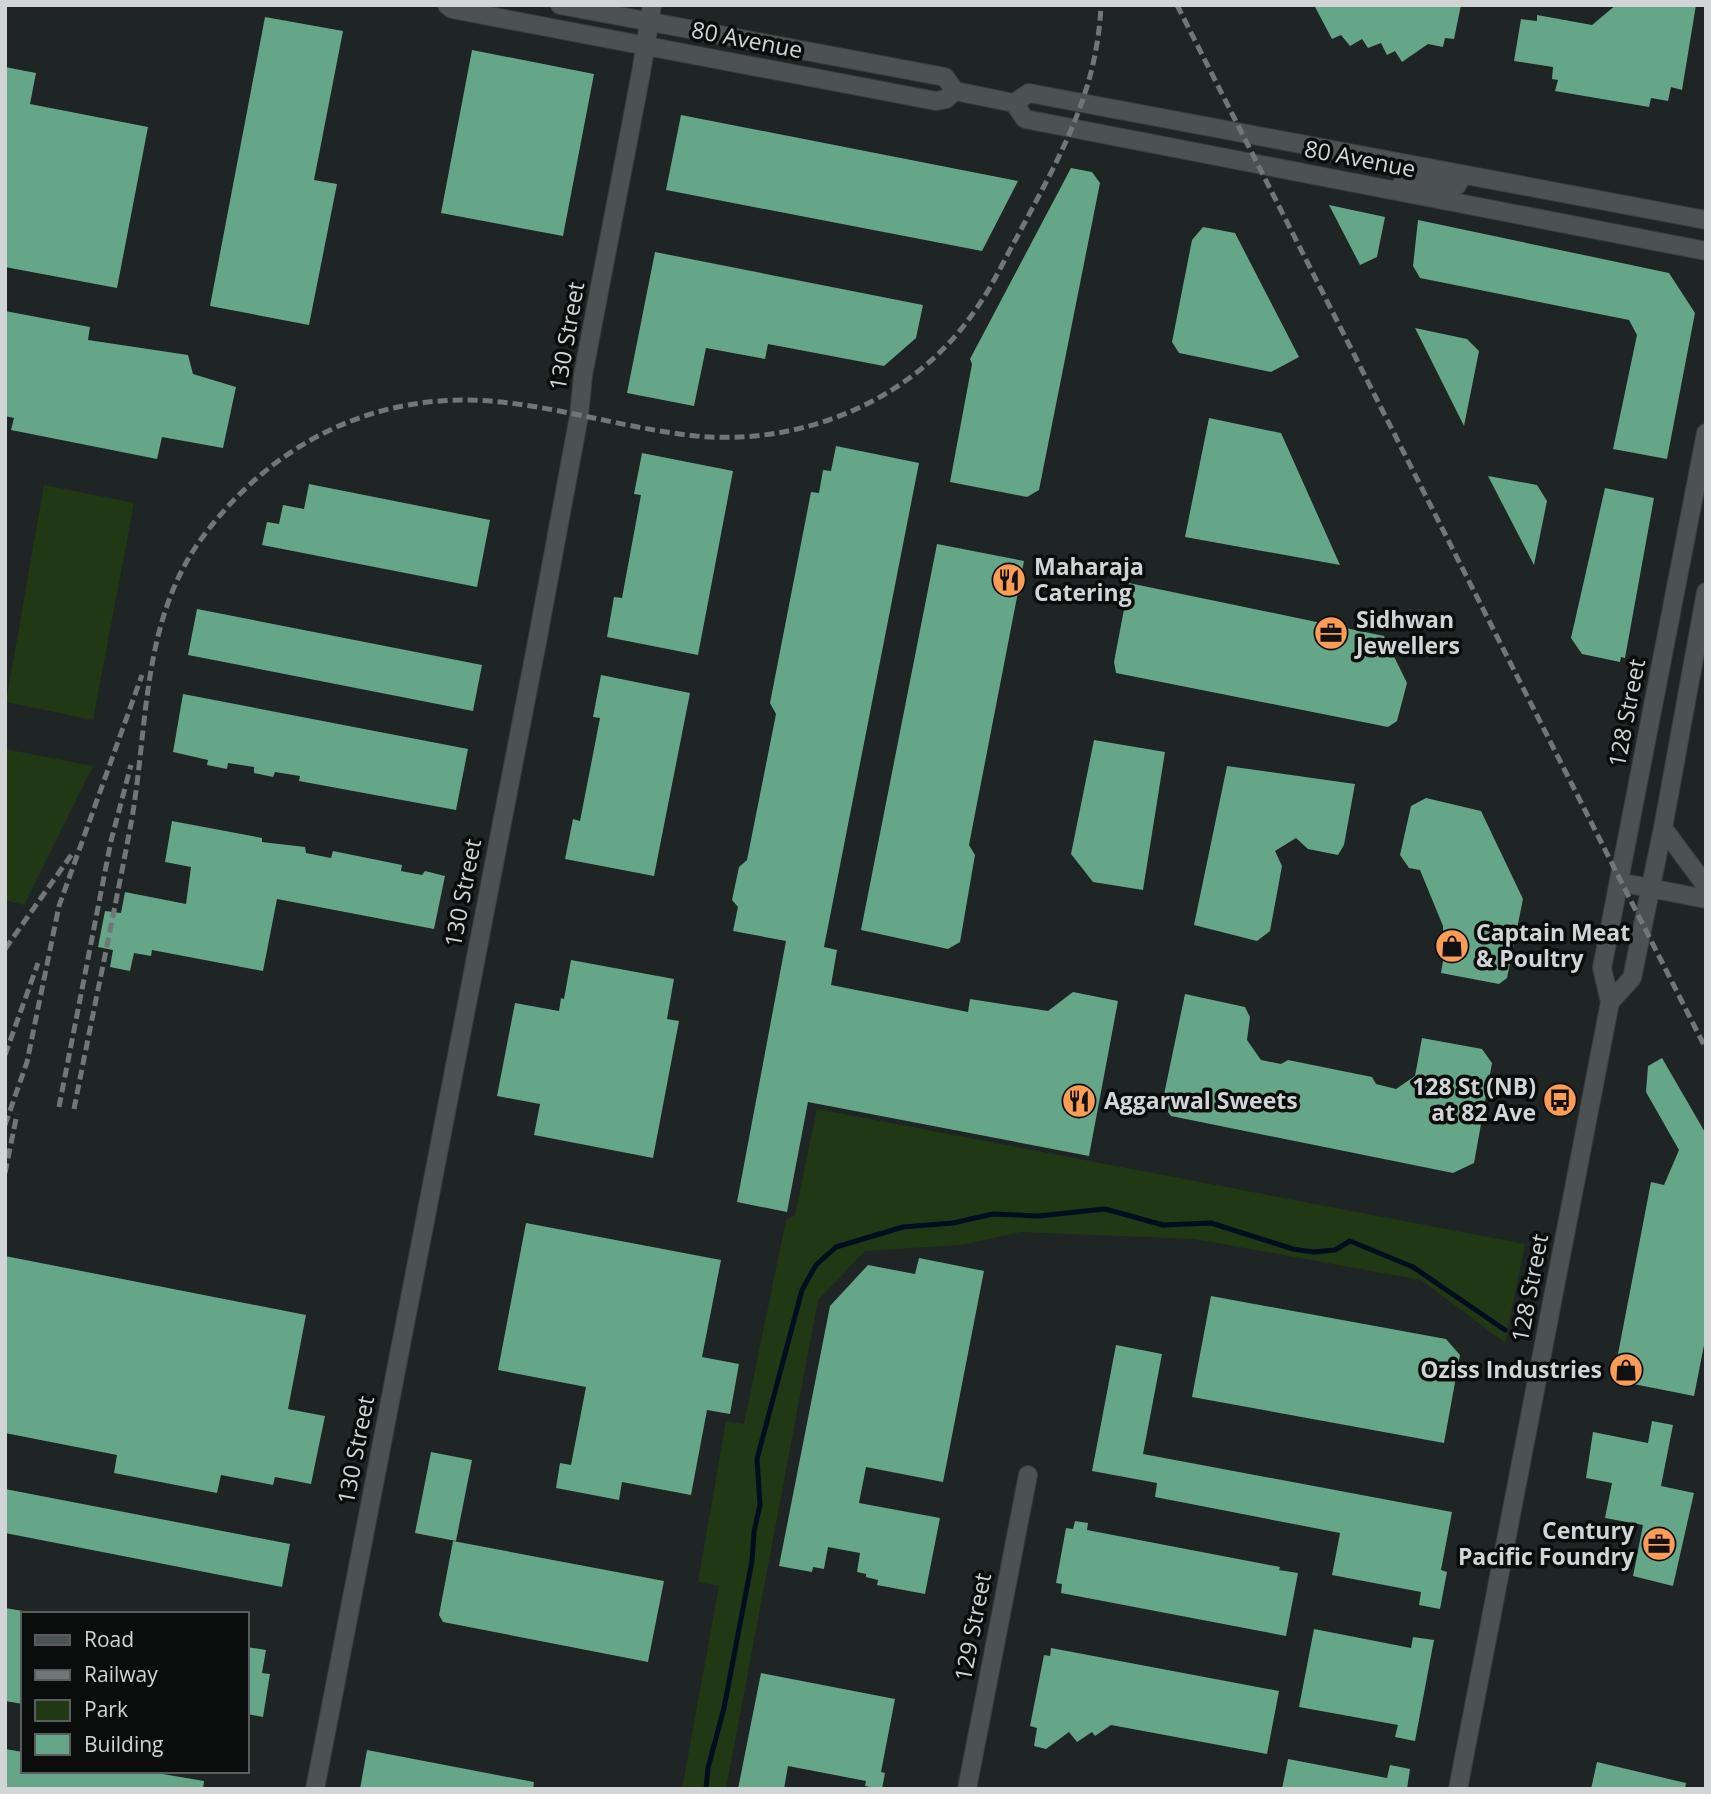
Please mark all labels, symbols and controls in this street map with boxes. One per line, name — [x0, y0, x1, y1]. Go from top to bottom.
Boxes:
street label: 80 Avenue — [689, 13, 805, 65]
street label: 80 Avenue — [1302, 132, 1418, 184]
street label: 130 Street — [541, 279, 591, 393]
place label: Maharaja Catering — [1034, 550, 1144, 608]
restaurant icon: Maharaja Catering — [990, 561, 1028, 599]
place label: Sidhwan Jewellers — [1354, 603, 1460, 661]
office icon: Sidhwan Jewellers — [1312, 614, 1350, 652]
street label: 128 Street — [1600, 656, 1652, 770]
street label: 130 Street — [436, 836, 488, 950]
place label: Captain Meat & Poultry — [1476, 916, 1630, 974]
shop icon: Captain Meat & Poultry — [1433, 927, 1471, 965]
place label: 128 St (NB) at 82 Ave — [1412, 1070, 1536, 1128]
bus stop icon: 128 St (NB) at 82 Ave — [1541, 1081, 1579, 1119]
restaurant icon: Aggarwal Sweets — [1060, 1082, 1098, 1120]
place label: Aggarwal Sweets — [1104, 1084, 1298, 1116]
street label: 128 Street — [1503, 1231, 1555, 1345]
shop icon: Oziss Industries — [1607, 1351, 1645, 1389]
place label: Oziss Industries — [1420, 1353, 1602, 1385]
street label: 130 Street — [329, 1393, 381, 1507]
place label: Century Pacific Foundry — [1458, 1514, 1635, 1572]
office icon: Century Pacific Foundry — [1640, 1525, 1678, 1563]
street label: 129 Street — [946, 1570, 998, 1684]
legend — [21, 1612, 248, 1773]
text: Road — [84, 1625, 134, 1653]
text: Railway — [84, 1660, 158, 1688]
text: Park — [84, 1695, 128, 1723]
text: Building — [84, 1730, 163, 1758]

